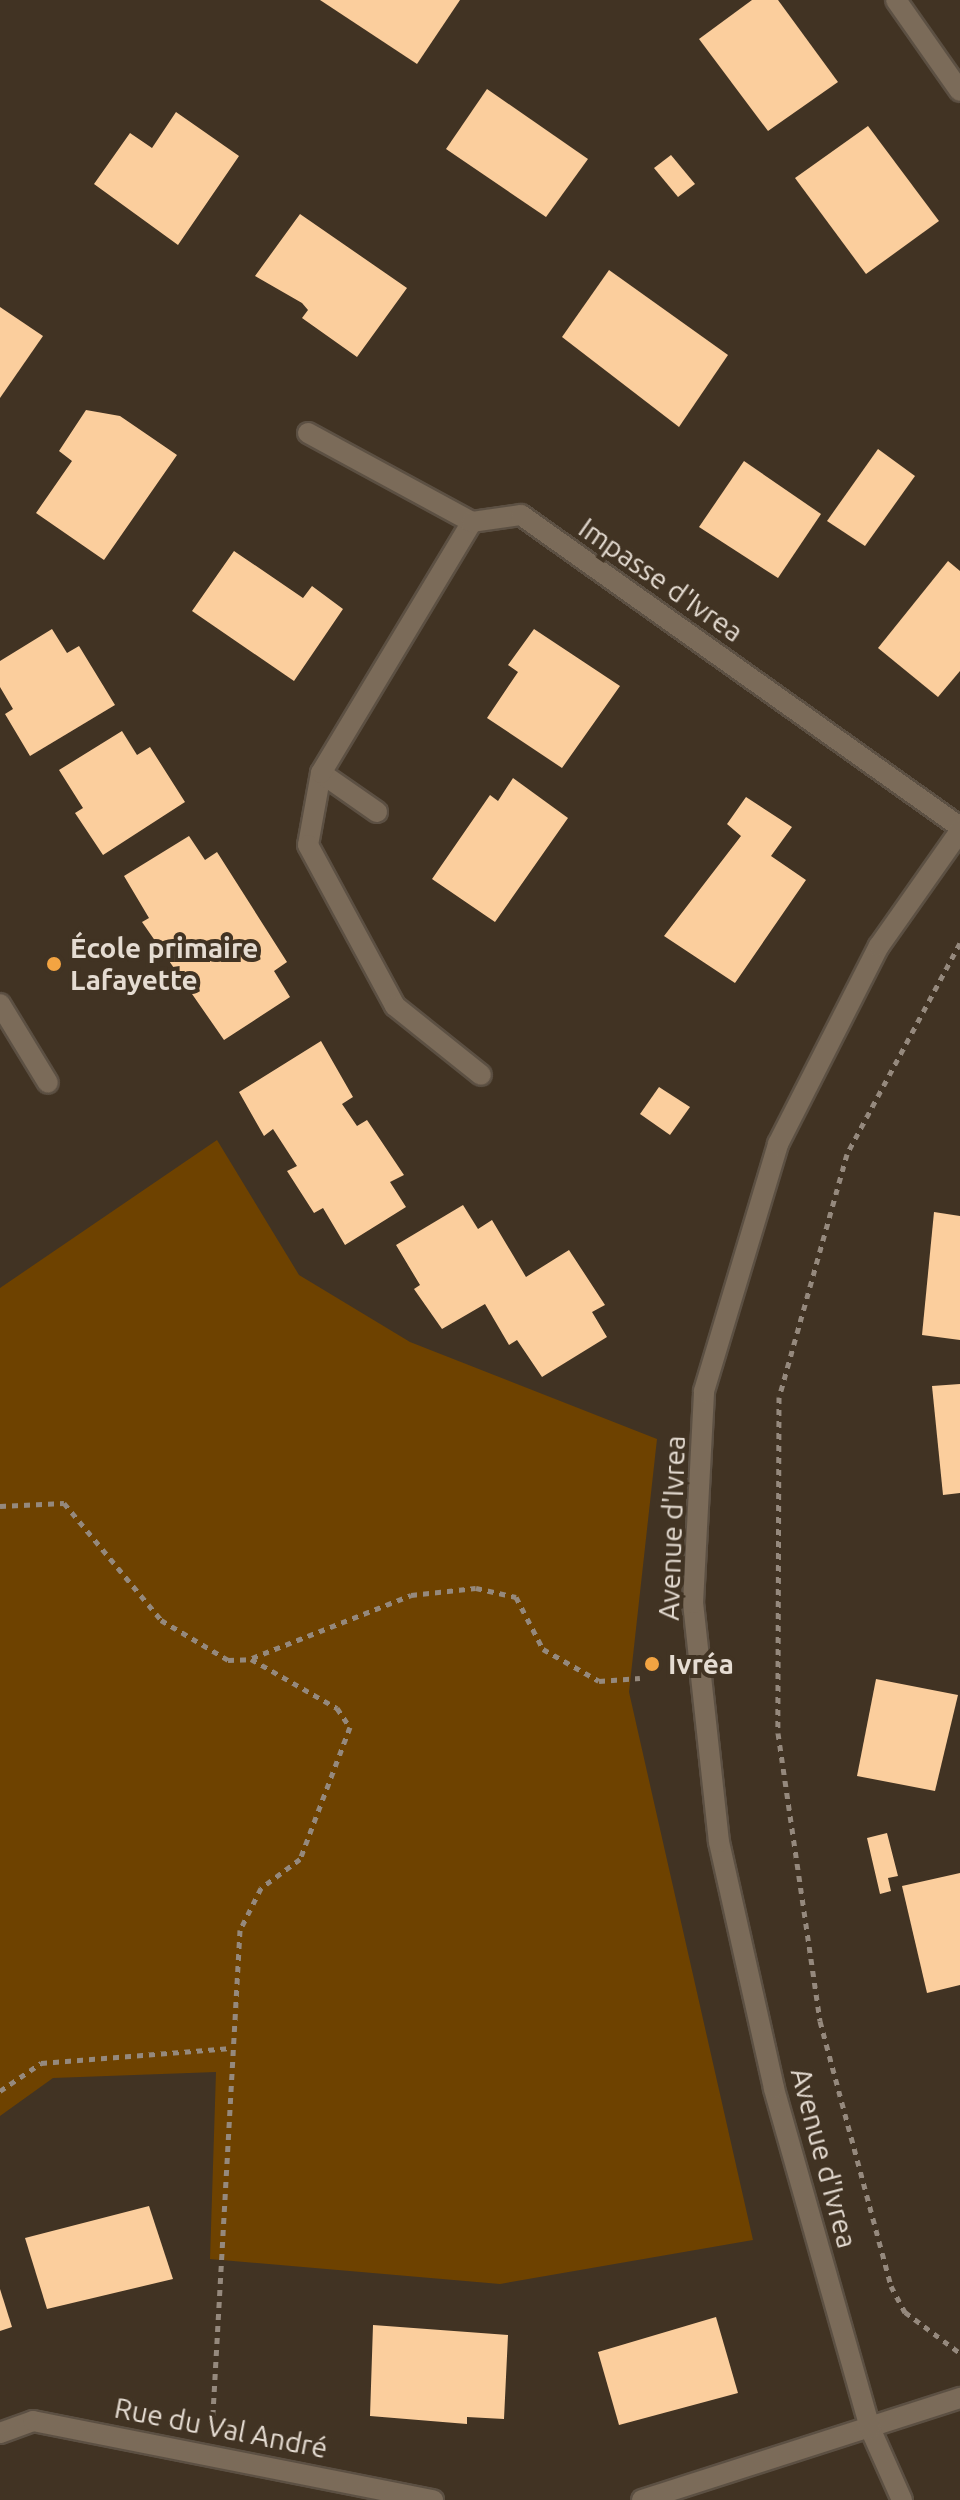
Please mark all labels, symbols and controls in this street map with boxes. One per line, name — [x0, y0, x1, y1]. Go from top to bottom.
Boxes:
street label: Impasse d'Ivrea — [572, 511, 750, 649]
place label: École primaire Lafayette — [70, 931, 258, 997]
marker: École primaire Lafayette — [45, 955, 63, 973]
street label: Avenue d'Ivrea — [652, 1435, 692, 1621]
place label: Ivréa — [668, 1647, 734, 1681]
marker: Ivréa — [643, 1655, 661, 1673]
street label: Avenue d'Ivrea — [784, 2064, 864, 2252]
street label: Rue du Val André — [112, 2391, 330, 2465]

